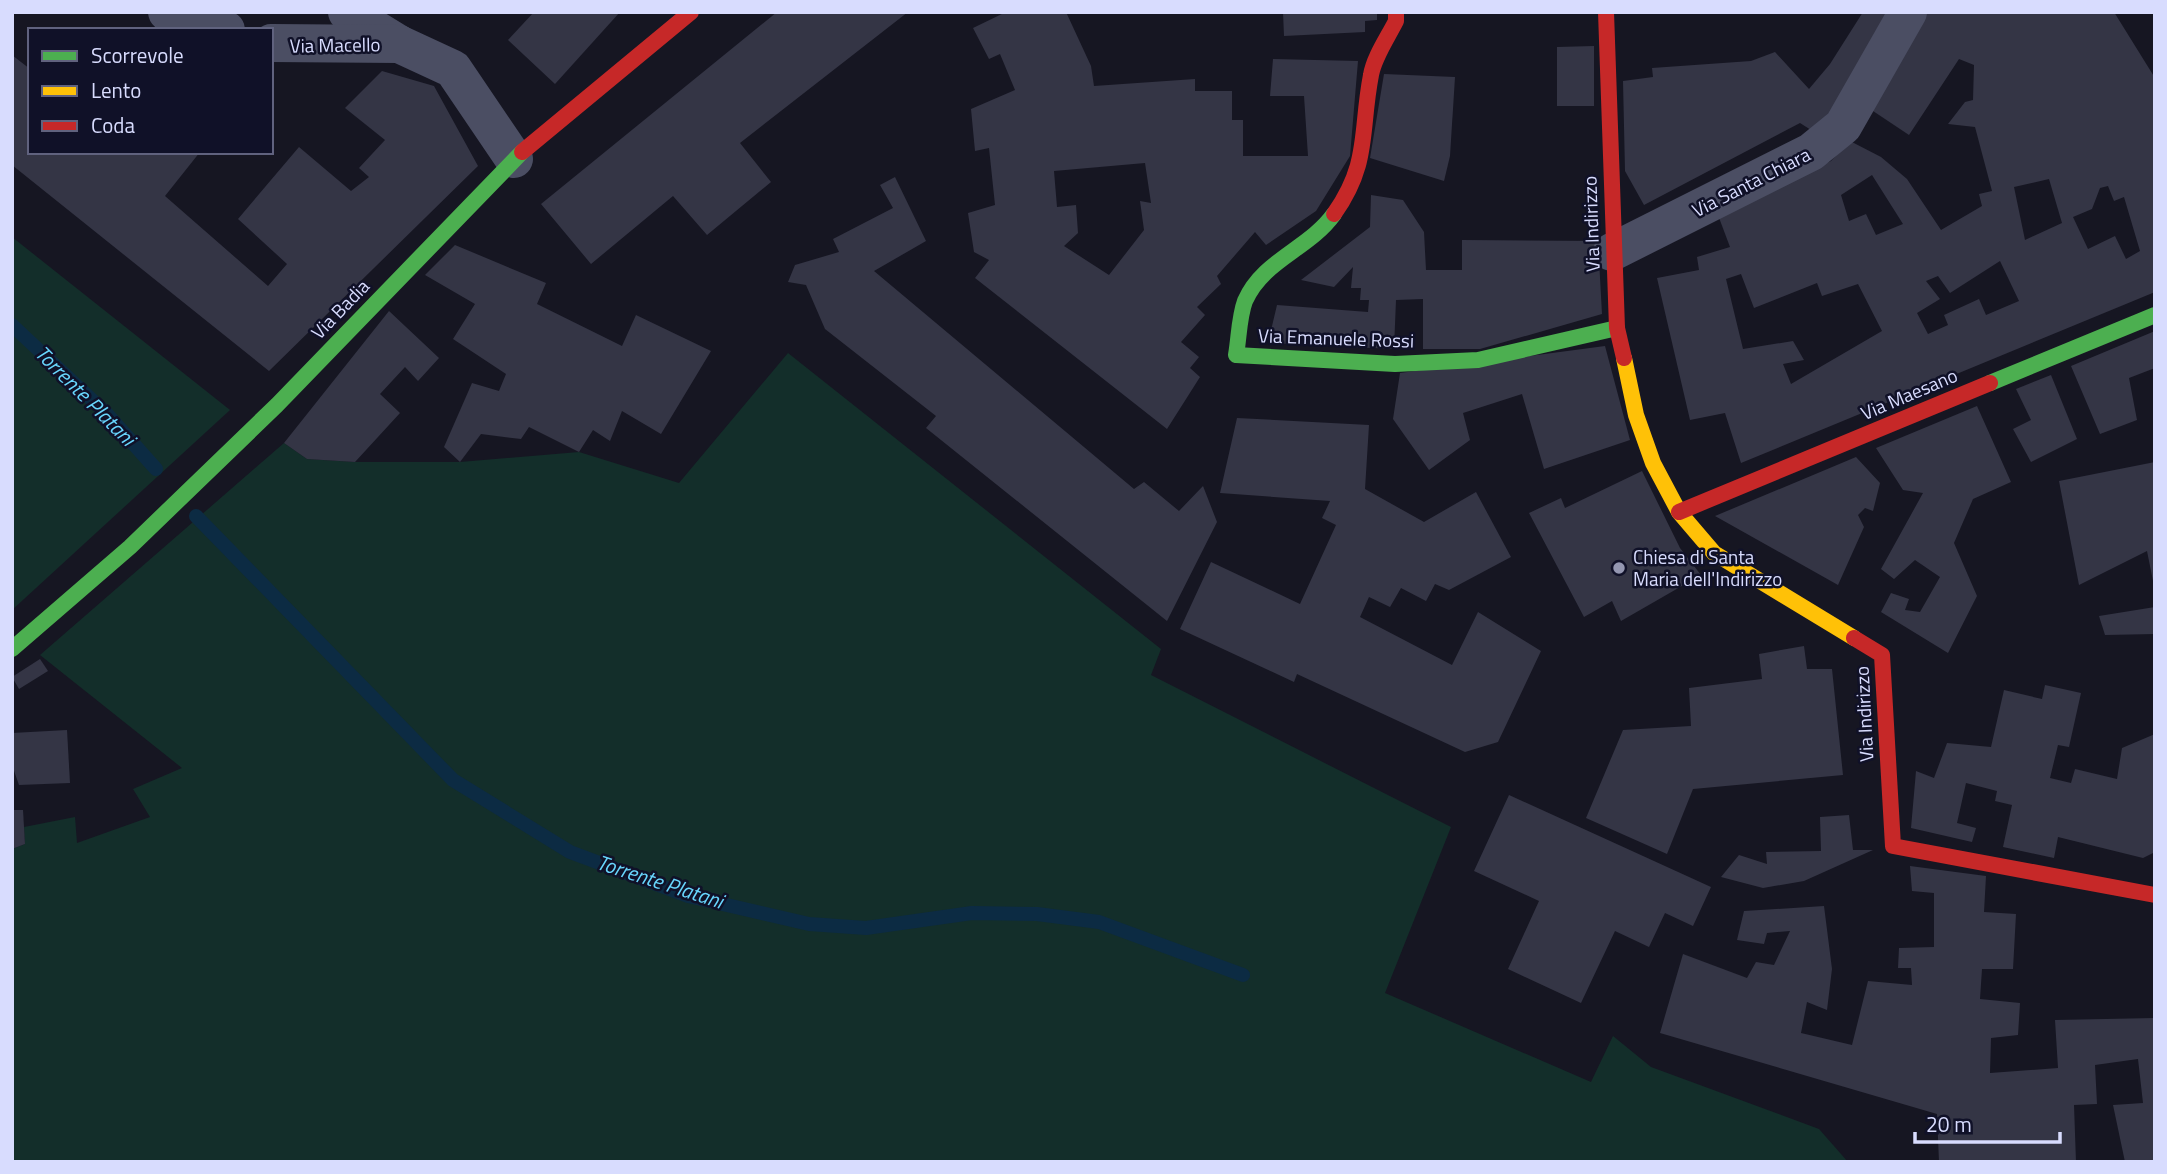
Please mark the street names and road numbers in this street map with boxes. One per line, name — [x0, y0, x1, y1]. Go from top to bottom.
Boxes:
street label: Via Macello — [289, 29, 381, 60]
street label: Via Santa Chiara — [1686, 139, 1816, 224]
street label: Via Indirizzo — [1574, 176, 1607, 273]
street label: Via Badia — [304, 272, 376, 345]
street label: Via Emanuele Rossi — [1257, 320, 1415, 355]
street label: Via Maesano — [1856, 360, 1962, 427]
street label: Via Indirizzo — [1847, 665, 1880, 763]

